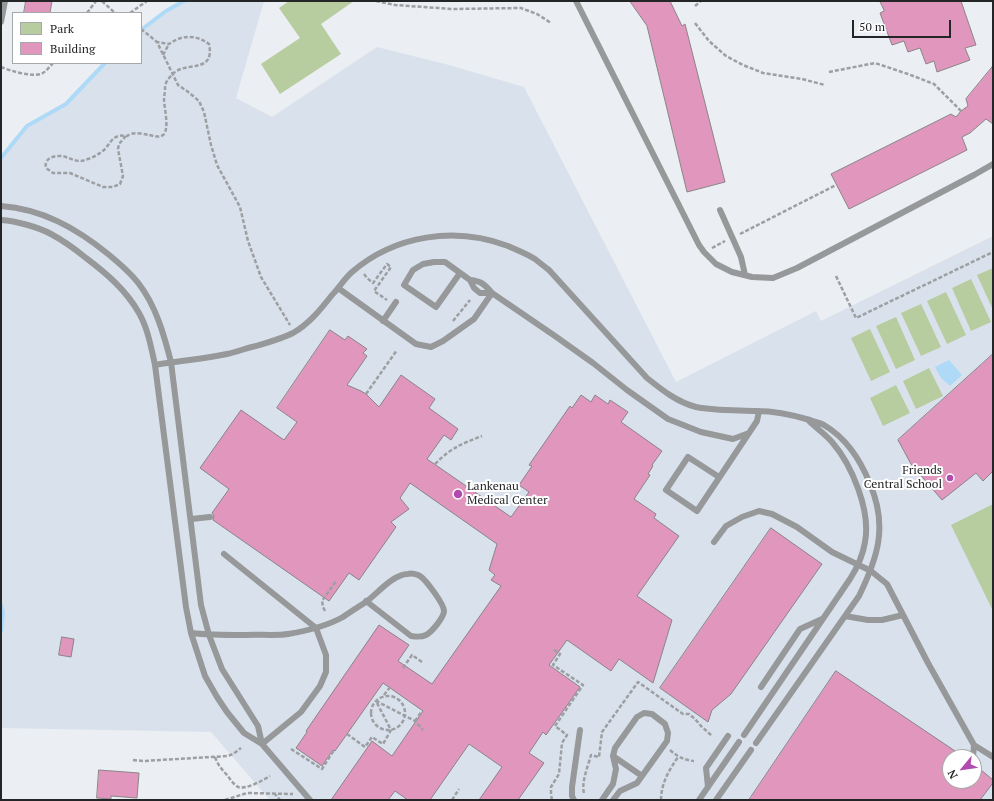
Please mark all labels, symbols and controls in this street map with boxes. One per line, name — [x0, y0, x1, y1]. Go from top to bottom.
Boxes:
legend — [12, 12, 142, 64]
scale bar — [854, 12, 953, 38]
text: 50 m — [859, 19, 885, 34]
text: Park — [50, 21, 74, 36]
text: Building — [50, 41, 95, 56]
place label: Friends Central School — [864, 464, 942, 492]
marker: Friends Central School — [945, 473, 955, 483]
place label: Lankenau Medical Center — [467, 480, 548, 508]
marker: Lankenau Medical Center — [452, 488, 464, 500]
north arrow — [942, 749, 982, 789]
text: N — [944, 767, 961, 781]

